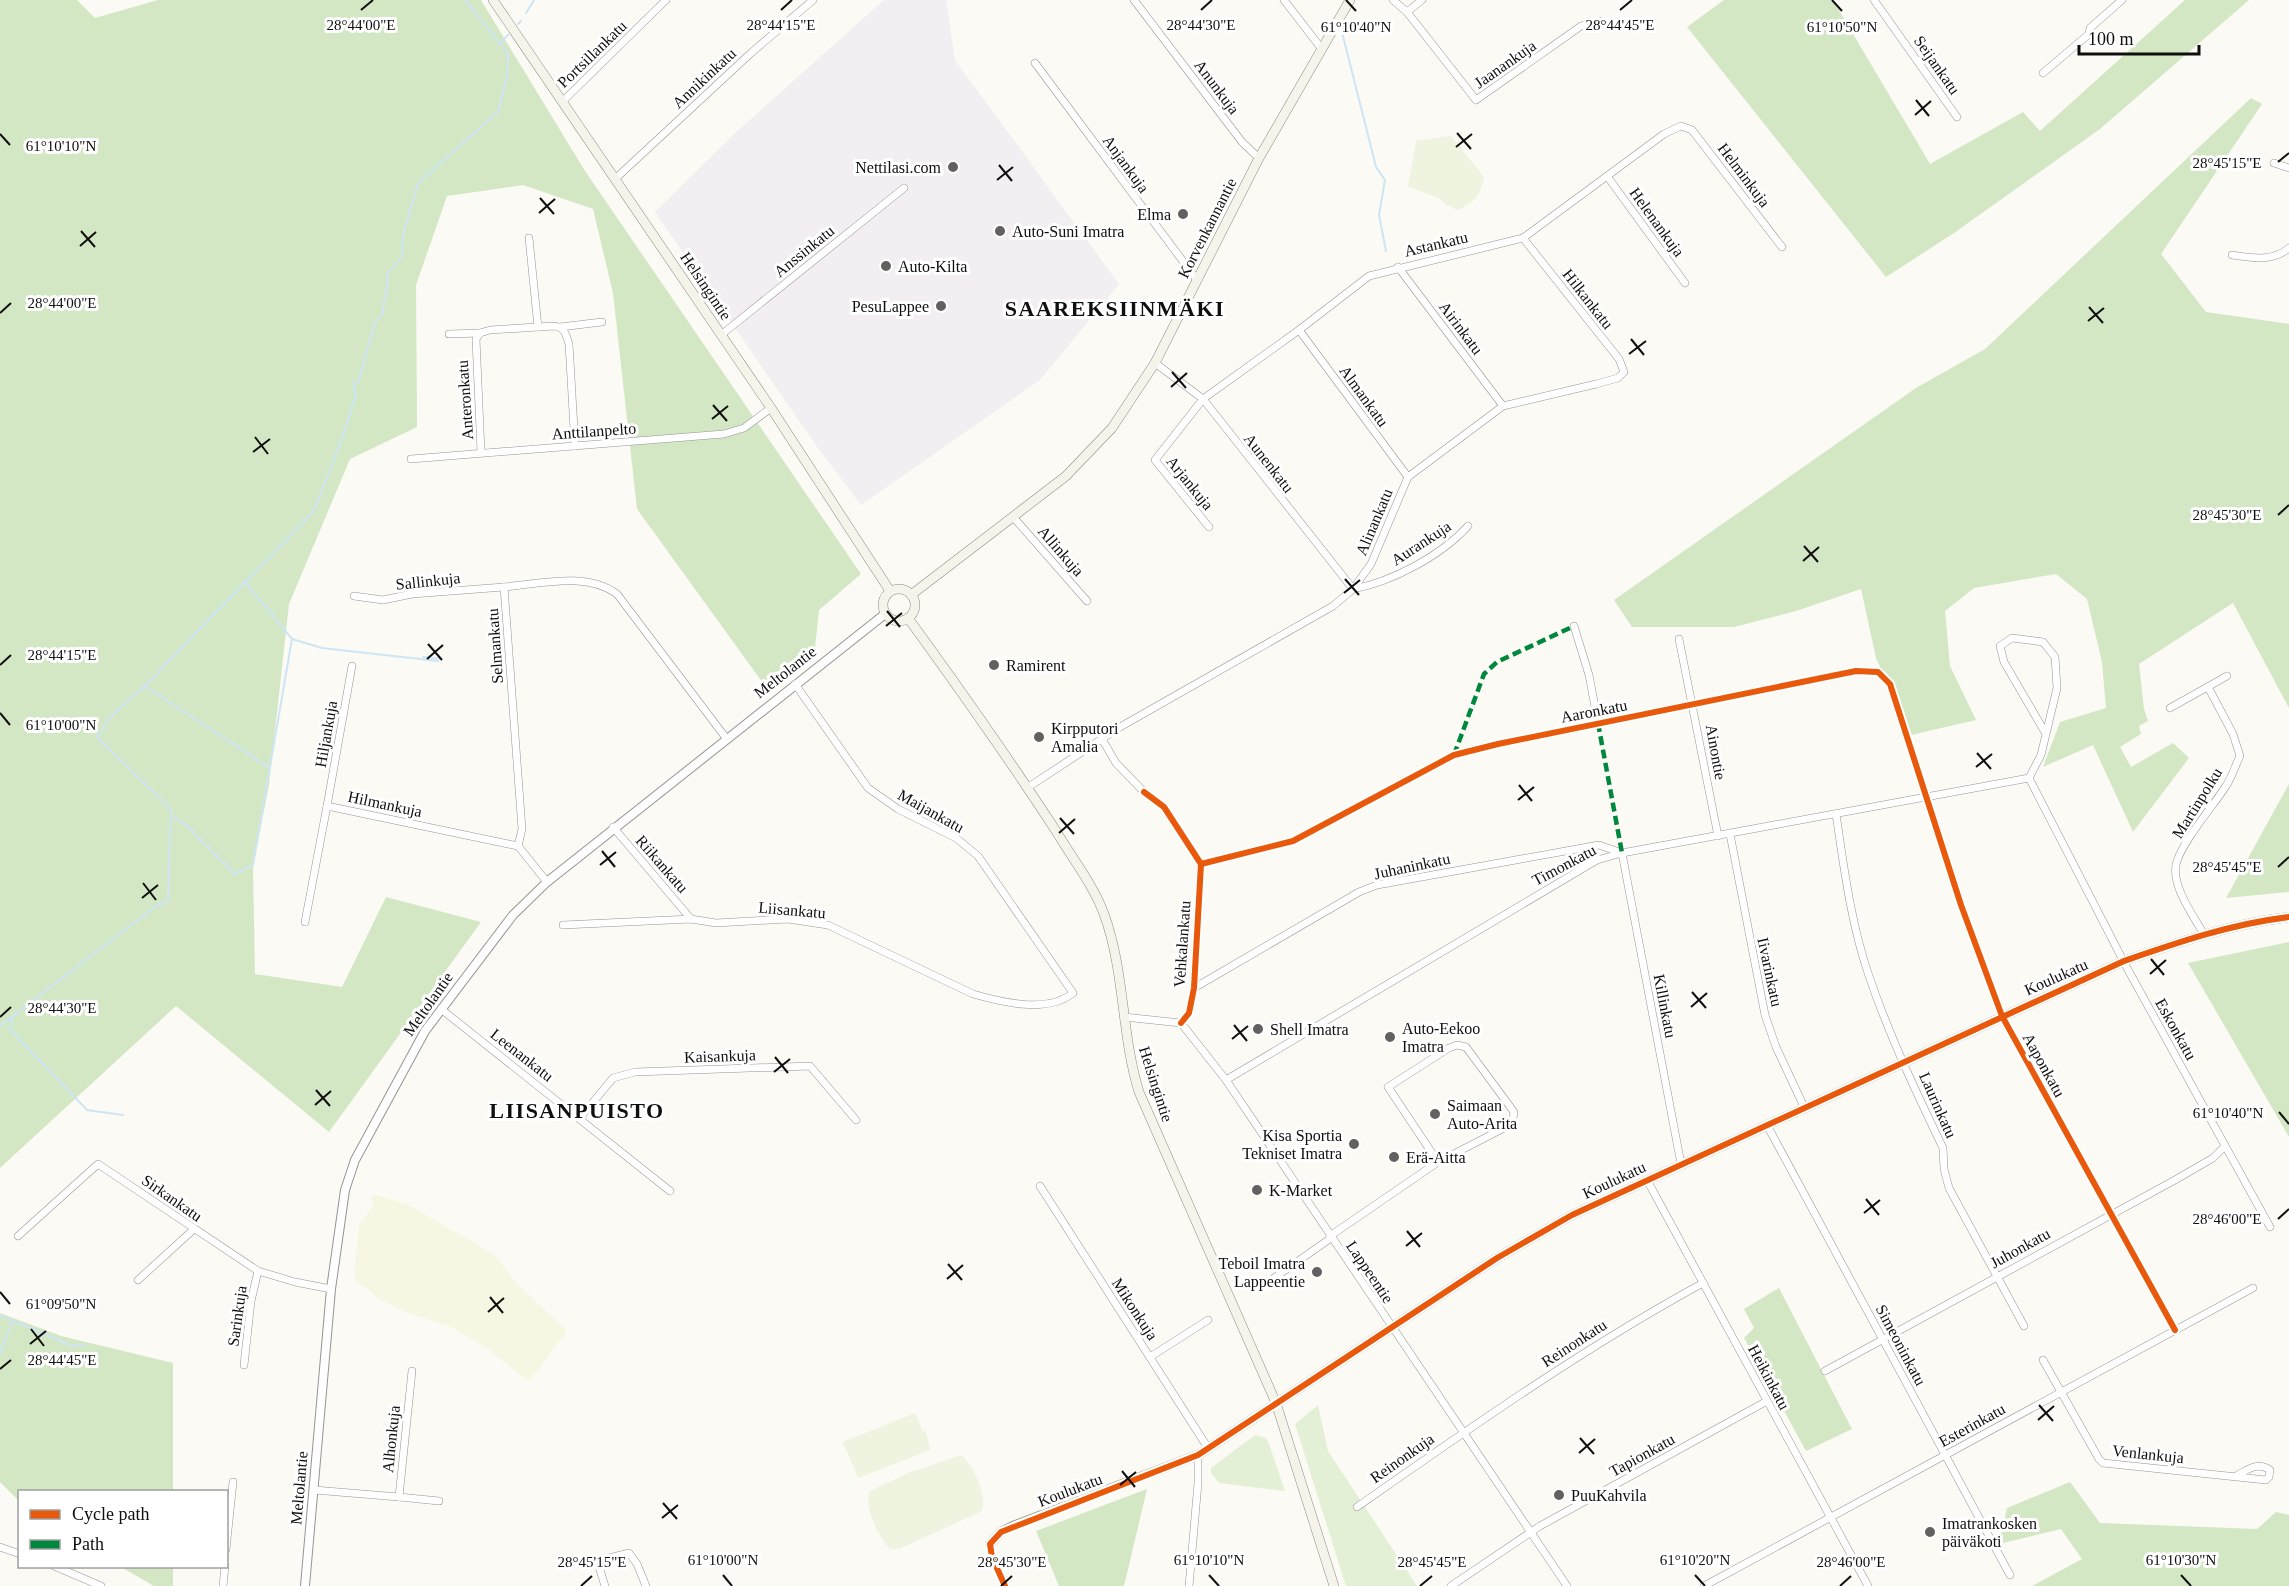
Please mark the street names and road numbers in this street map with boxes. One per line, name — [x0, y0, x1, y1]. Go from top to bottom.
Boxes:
street label: Portsillankatu — [554, 17, 630, 91]
street label: Seijankatu — [1910, 32, 1963, 98]
street label: Jaanankuja — [1471, 37, 1540, 92]
street label: Annikinkatu — [669, 45, 739, 111]
street label: Anunkuja — [1190, 57, 1243, 118]
street label: Anjankuja — [1099, 132, 1152, 197]
street label: Helminkuja — [1714, 140, 1774, 211]
street label: Korvenkannantie — [1174, 175, 1240, 281]
street label: Helenankuja — [1626, 184, 1688, 260]
street label: Anssinkatu — [771, 222, 837, 280]
street label: Astankatu — [1402, 228, 1470, 260]
street label: Helsingintie — [676, 249, 735, 324]
street label: Hilkankatu — [1559, 266, 1617, 332]
street label: Airinkatu — [1436, 298, 1486, 358]
street label: Anteronkatu — [454, 360, 476, 440]
street label: Almankatu — [1336, 362, 1392, 430]
street label: Anttilanpelto — [551, 420, 637, 443]
street label: Aunenkatu — [1241, 430, 1297, 496]
street label: Arjankuja — [1162, 453, 1217, 514]
street label: Alinankatu — [1352, 486, 1396, 558]
street label: Aurankuja — [1388, 517, 1454, 569]
street label: Allinkuja — [1034, 523, 1087, 580]
street label: Sallinkuja — [395, 569, 461, 594]
street label: Selmankatu — [484, 608, 506, 684]
street label: Meltolantie — [751, 643, 819, 701]
street label: Aaronkatu — [1559, 696, 1629, 726]
street label: Hiljankuja — [312, 699, 341, 769]
street label: Ainontie — [1703, 723, 1729, 781]
street label: Martinpolku — [2169, 765, 2226, 842]
street label: Maijankatu — [895, 786, 967, 837]
street label: Hilmankuja — [346, 788, 424, 821]
street label: Riikankatu — [633, 832, 691, 896]
street label: Timonkatu — [1529, 841, 1599, 889]
street label: Juhaninkatu — [1372, 850, 1452, 882]
street label: Liisankatu — [758, 899, 826, 921]
street label: Vehkalankatu — [1170, 900, 1194, 988]
street label: Iivarinkatu — [1754, 936, 1786, 1008]
street label: Koulukatu — [2022, 955, 2090, 999]
street label: Meltolantie — [400, 969, 456, 1039]
street label: Killinkatu — [1650, 973, 1680, 1039]
street label: Eskonkatu — [2152, 995, 2200, 1063]
street label: Leenankatu — [487, 1025, 557, 1085]
street label: Aaponkatu — [2019, 1030, 2068, 1100]
street label: Helsingintie — [1135, 1044, 1176, 1124]
street label: Kaisankuja — [684, 1046, 756, 1067]
street label: Laurinkatu — [1916, 1069, 1960, 1141]
street label: Koulukatu — [1580, 1158, 1648, 1202]
street label: Sirkankatu — [139, 1171, 205, 1225]
street label: Juhonkatu — [1987, 1225, 2053, 1271]
street label: Lappeentie — [1342, 1238, 1397, 1307]
street label: Mikonkuja — [1108, 1275, 1161, 1344]
street label: Sarinkuja — [224, 1284, 251, 1348]
street label: Simeoninkatu — [1873, 1302, 1929, 1388]
street label: Reinonkatu — [1538, 1316, 1610, 1370]
street label: Heikinkatu — [1745, 1342, 1793, 1412]
street label: Esterinkatu — [1936, 1400, 2008, 1450]
street label: Alhonkuja — [379, 1405, 404, 1474]
street label: Reinonkuja — [1367, 1430, 1438, 1487]
street label: Tapionkatu — [1607, 1430, 1678, 1481]
street label: Venlankuja — [2111, 1442, 2185, 1467]
street label: Meltolantie — [287, 1451, 311, 1525]
street label: Koulukatu — [1035, 1470, 1105, 1510]

